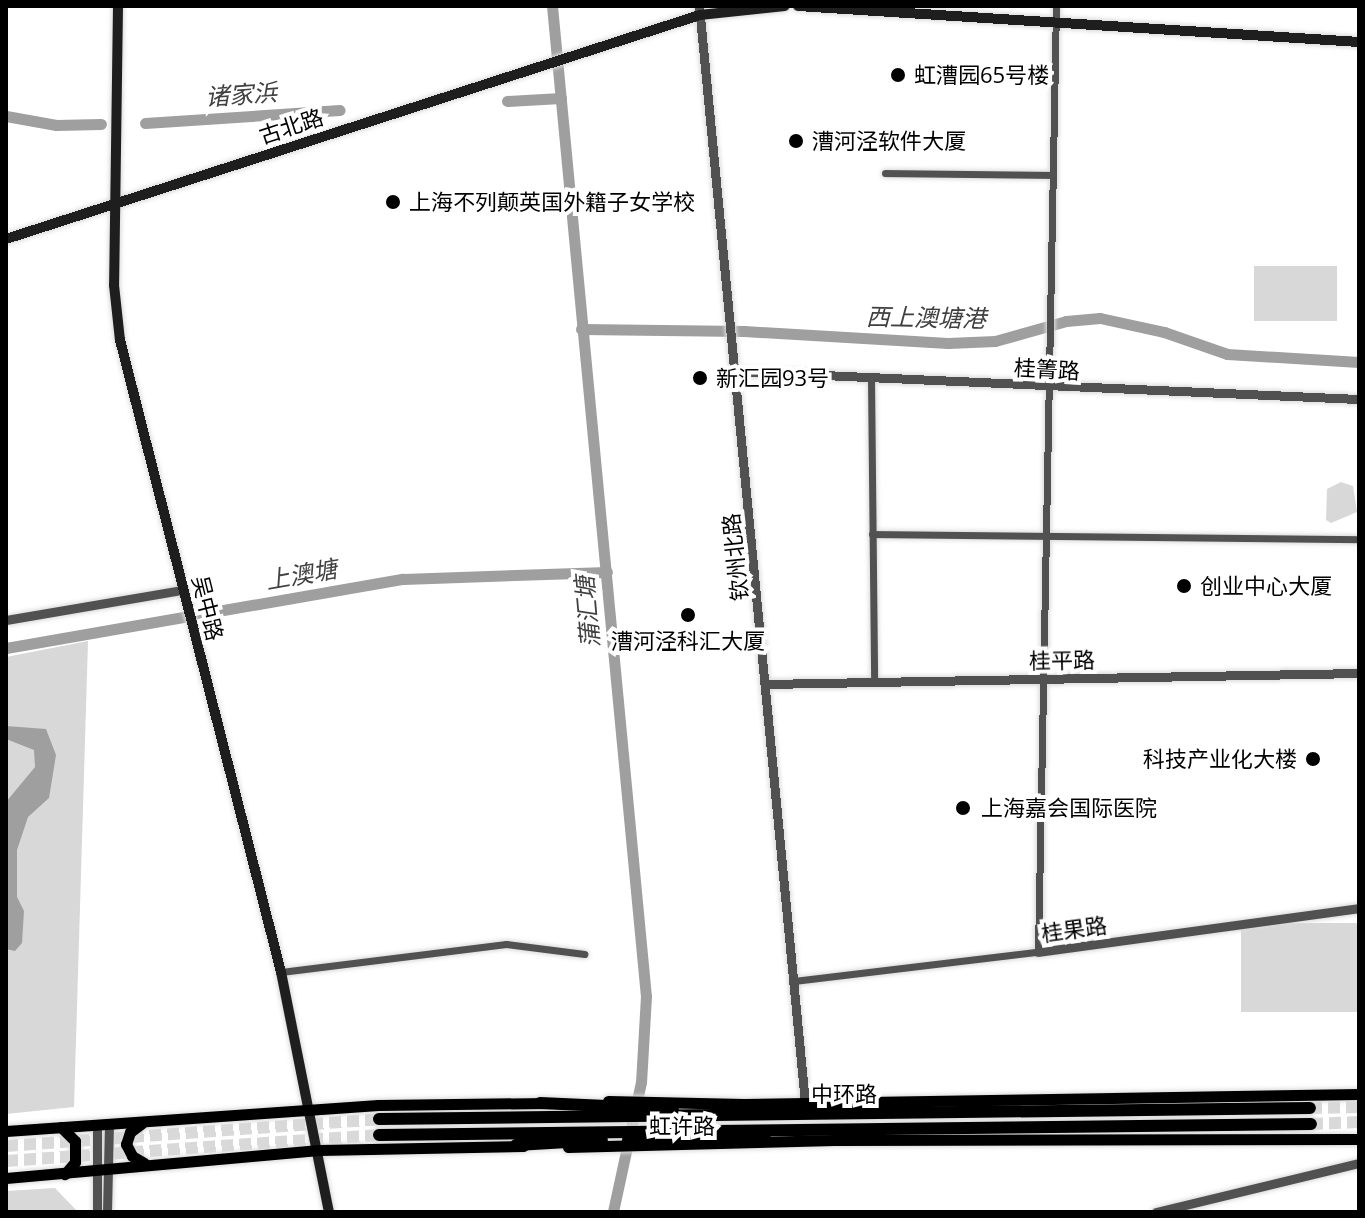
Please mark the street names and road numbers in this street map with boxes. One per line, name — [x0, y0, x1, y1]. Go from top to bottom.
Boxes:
street label: 古北路 — [256, 103, 326, 149]
street label: 桂箐路 — [1013, 354, 1081, 384]
street label: 钦州北路 — [717, 512, 753, 602]
street label: 吴中路 — [187, 573, 229, 643]
street label: 桂平路 — [1029, 646, 1095, 674]
street label: 桂果路 — [1039, 911, 1109, 947]
street label: 中环路 — [811, 1081, 877, 1107]
street label: 虹许路 — [649, 1113, 715, 1139]

